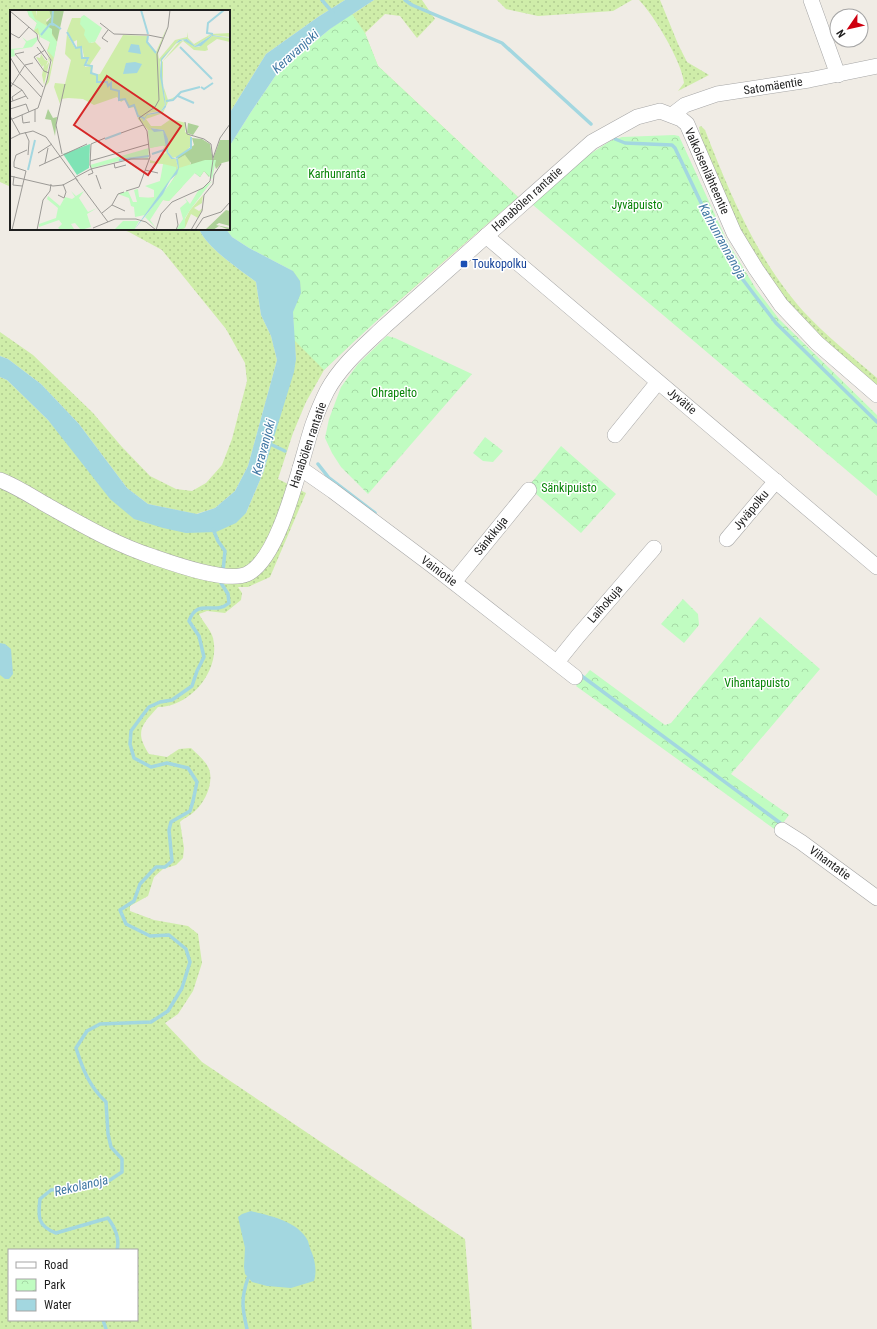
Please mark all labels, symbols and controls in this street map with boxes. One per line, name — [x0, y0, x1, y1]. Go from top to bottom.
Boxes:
north arrow — [829, 8, 869, 48]
inset map — [10, 10, 230, 230]
water label: Keravanjoki — [269, 27, 322, 76]
text: N — [834, 27, 848, 40]
street label: Satomäentie — [742, 74, 804, 98]
street label: Valkoisenlähteentie — [682, 126, 732, 217]
street label: Hanabölen rantatie — [489, 163, 565, 234]
park label: Karhunranta — [308, 167, 366, 181]
park label: Jyväpuisto — [612, 198, 663, 212]
water label: Karhunrannanoja — [696, 201, 750, 282]
place label: Toukopolku — [472, 257, 527, 271]
marker: Toukopolku — [459, 259, 469, 269]
street label: Jyvätie — [665, 385, 700, 417]
park label: Ohrapelto — [371, 386, 417, 400]
street label: Hanabölen rantatie — [287, 400, 329, 490]
water label: Keravanjoki — [249, 417, 278, 477]
park label: Sänkipuisto — [541, 481, 597, 495]
street label: Jyväpolku — [730, 487, 772, 533]
street label: Sänkikuja — [471, 514, 511, 558]
street label: Vainiotie — [418, 553, 460, 589]
street label: Laihokuja — [585, 582, 625, 626]
park label: Vihantapuisto — [724, 676, 790, 690]
street label: Vihantatie — [806, 843, 854, 883]
water label: Rekolanoja — [53, 1172, 110, 1199]
legend — [8, 1249, 138, 1321]
text: Road — [44, 1258, 68, 1272]
text: Park — [44, 1278, 66, 1292]
text: Water — [44, 1298, 72, 1312]

